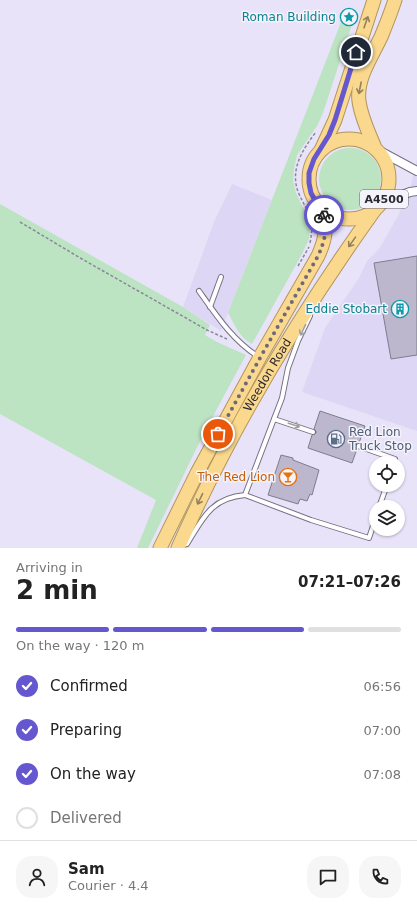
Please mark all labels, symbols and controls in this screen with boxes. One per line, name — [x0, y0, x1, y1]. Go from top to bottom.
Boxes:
place icon: Roman Building — [339, 7, 359, 27]
place label: Roman Building — [242, 10, 336, 24]
one-way arrow — [363, 16, 370, 29]
pin — [339, 35, 373, 69]
icon: home — [345, 41, 367, 63]
one-way arrow — [356, 81, 364, 94]
road number: A4500 — [360, 190, 408, 208]
courier — [304, 195, 344, 235]
icon: bike — [313, 204, 335, 226]
one-way arrow — [348, 237, 356, 248]
building icon: Eddie Stobart — [390, 299, 410, 319]
place label: Eddie Stobart — [305, 302, 387, 316]
one-way arrow — [299, 324, 306, 336]
street label: Weedon Road — [241, 336, 294, 414]
pin — [201, 417, 235, 451]
one-way arrow — [287, 422, 300, 429]
icon: bag — [207, 423, 229, 445]
place label: Red Lion Truck Stop — [348, 425, 412, 453]
fuel station icon: Red Lion Truck Stop — [326, 429, 346, 449]
map controls — [369, 456, 405, 536]
button: locate — [369, 456, 405, 492]
bar icon: The Red Lion — [278, 467, 298, 487]
place label: The Red Lion — [196, 470, 275, 484]
one-way arrow — [196, 492, 203, 504]
button: layers — [369, 500, 405, 536]
text: Arriving in — [16, 560, 83, 575]
text: 07:21–07:26 — [298, 573, 401, 591]
text: 2 min — [16, 575, 98, 605]
text: On the way · 120 m — [16, 638, 144, 653]
icon: check — [16, 675, 38, 697]
text: Confirmed — [50, 677, 128, 695]
text: 06:56 — [364, 679, 401, 694]
icon: check — [16, 719, 38, 741]
text: Preparing — [50, 721, 122, 739]
text: 07:00 — [364, 723, 401, 738]
icon: check — [16, 763, 38, 785]
text: On the way — [50, 765, 136, 783]
text: 07:08 — [364, 767, 401, 782]
text: Delivered — [50, 809, 122, 827]
button: person — [16, 856, 58, 898]
button: chat — [307, 856, 349, 898]
button: phone — [359, 856, 401, 898]
text: Sam — [68, 860, 105, 878]
text: Courier · 4.4 — [68, 878, 149, 893]

